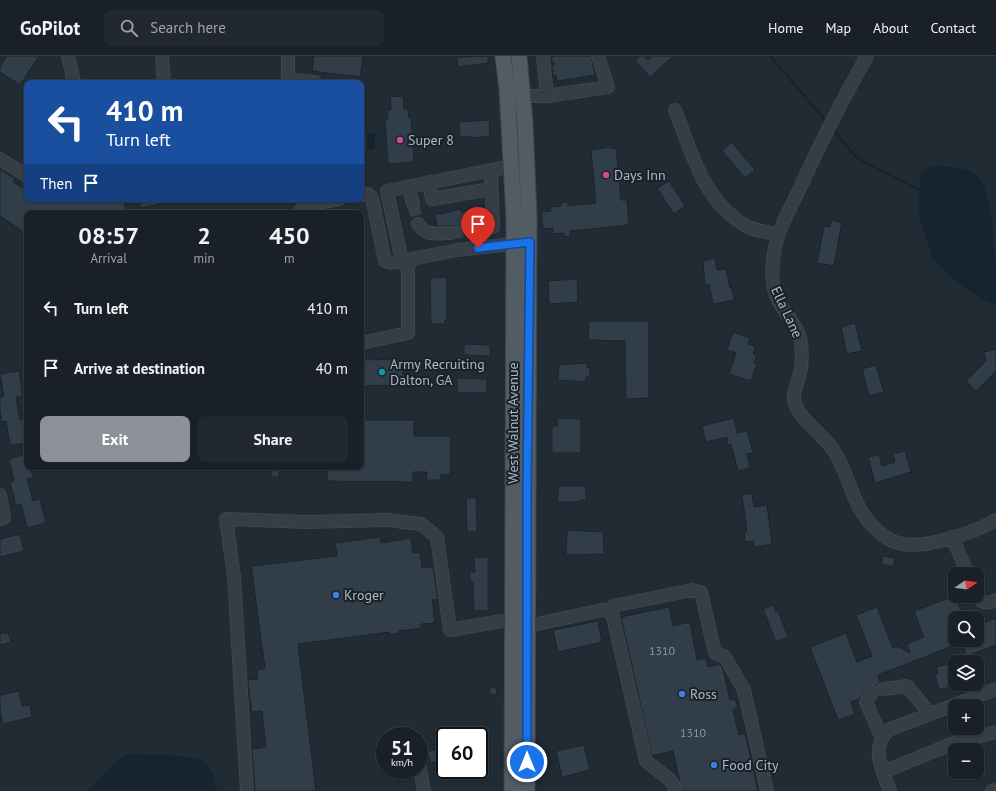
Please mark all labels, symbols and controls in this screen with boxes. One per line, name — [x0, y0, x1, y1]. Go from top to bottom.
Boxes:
search box — [104, 10, 384, 46]
text: GoPilot — [20, 16, 80, 40]
icon: search — [118, 17, 140, 39]
text: Search here — [150, 18, 226, 37]
text: Home — [768, 19, 803, 37]
text: Map — [825, 19, 851, 37]
text: About — [873, 19, 909, 37]
text: Contact — [931, 19, 976, 37]
text: 410 m — [106, 92, 183, 129]
icon: left — [40, 96, 92, 148]
text: Turn left — [106, 128, 171, 151]
place label: Super 8 — [408, 131, 454, 149]
marker: Super 8 — [395, 135, 405, 145]
place label: Days Inn — [614, 166, 666, 184]
marker: Days Inn — [601, 170, 611, 180]
icon: arrive — [80, 172, 102, 194]
text: Then — [40, 174, 72, 193]
pin — [461, 207, 495, 248]
icon: arrive — [467, 213, 489, 235]
text: 08:57 — [78, 220, 139, 251]
text: 2 — [197, 220, 211, 251]
text: 450 — [269, 220, 310, 251]
text: Arrival — [91, 250, 127, 267]
text: min — [193, 250, 215, 267]
text: m — [284, 250, 295, 267]
street label: Ella Lane — [767, 283, 807, 341]
icon: left — [40, 297, 62, 319]
text: Turn left — [74, 299, 128, 318]
text: 410 m — [307, 299, 348, 318]
place label: Army Recruiting Dalton, GA — [390, 355, 485, 389]
icon: arrive — [40, 357, 62, 379]
text: Arrive at destination — [74, 359, 205, 378]
text: 40 m — [315, 359, 348, 378]
street label: West Walnut Avenue — [504, 362, 522, 484]
marker: Army Recruiting Dalton, GA — [377, 367, 387, 377]
button: Exit — [40, 416, 190, 462]
button: Share — [198, 416, 348, 462]
north arrow — [948, 567, 984, 603]
map controls — [948, 567, 984, 779]
place label: Kroger — [344, 586, 384, 604]
marker: Kroger — [331, 590, 341, 600]
button: search — [948, 611, 984, 647]
house number: 1310 — [649, 643, 676, 658]
button: layers — [948, 655, 984, 691]
place label: Ross — [690, 685, 717, 703]
marker: Ross — [677, 689, 687, 699]
button: + — [948, 699, 984, 735]
house number: 1310 — [680, 725, 707, 740]
speed limit sign: 60 — [436, 727, 488, 779]
text: 51 — [391, 735, 413, 761]
position arrow — [506, 741, 548, 783]
button: − — [948, 743, 984, 779]
text: km/h — [391, 756, 413, 769]
place label: Food City — [722, 756, 779, 774]
marker: Food City — [709, 760, 719, 770]

